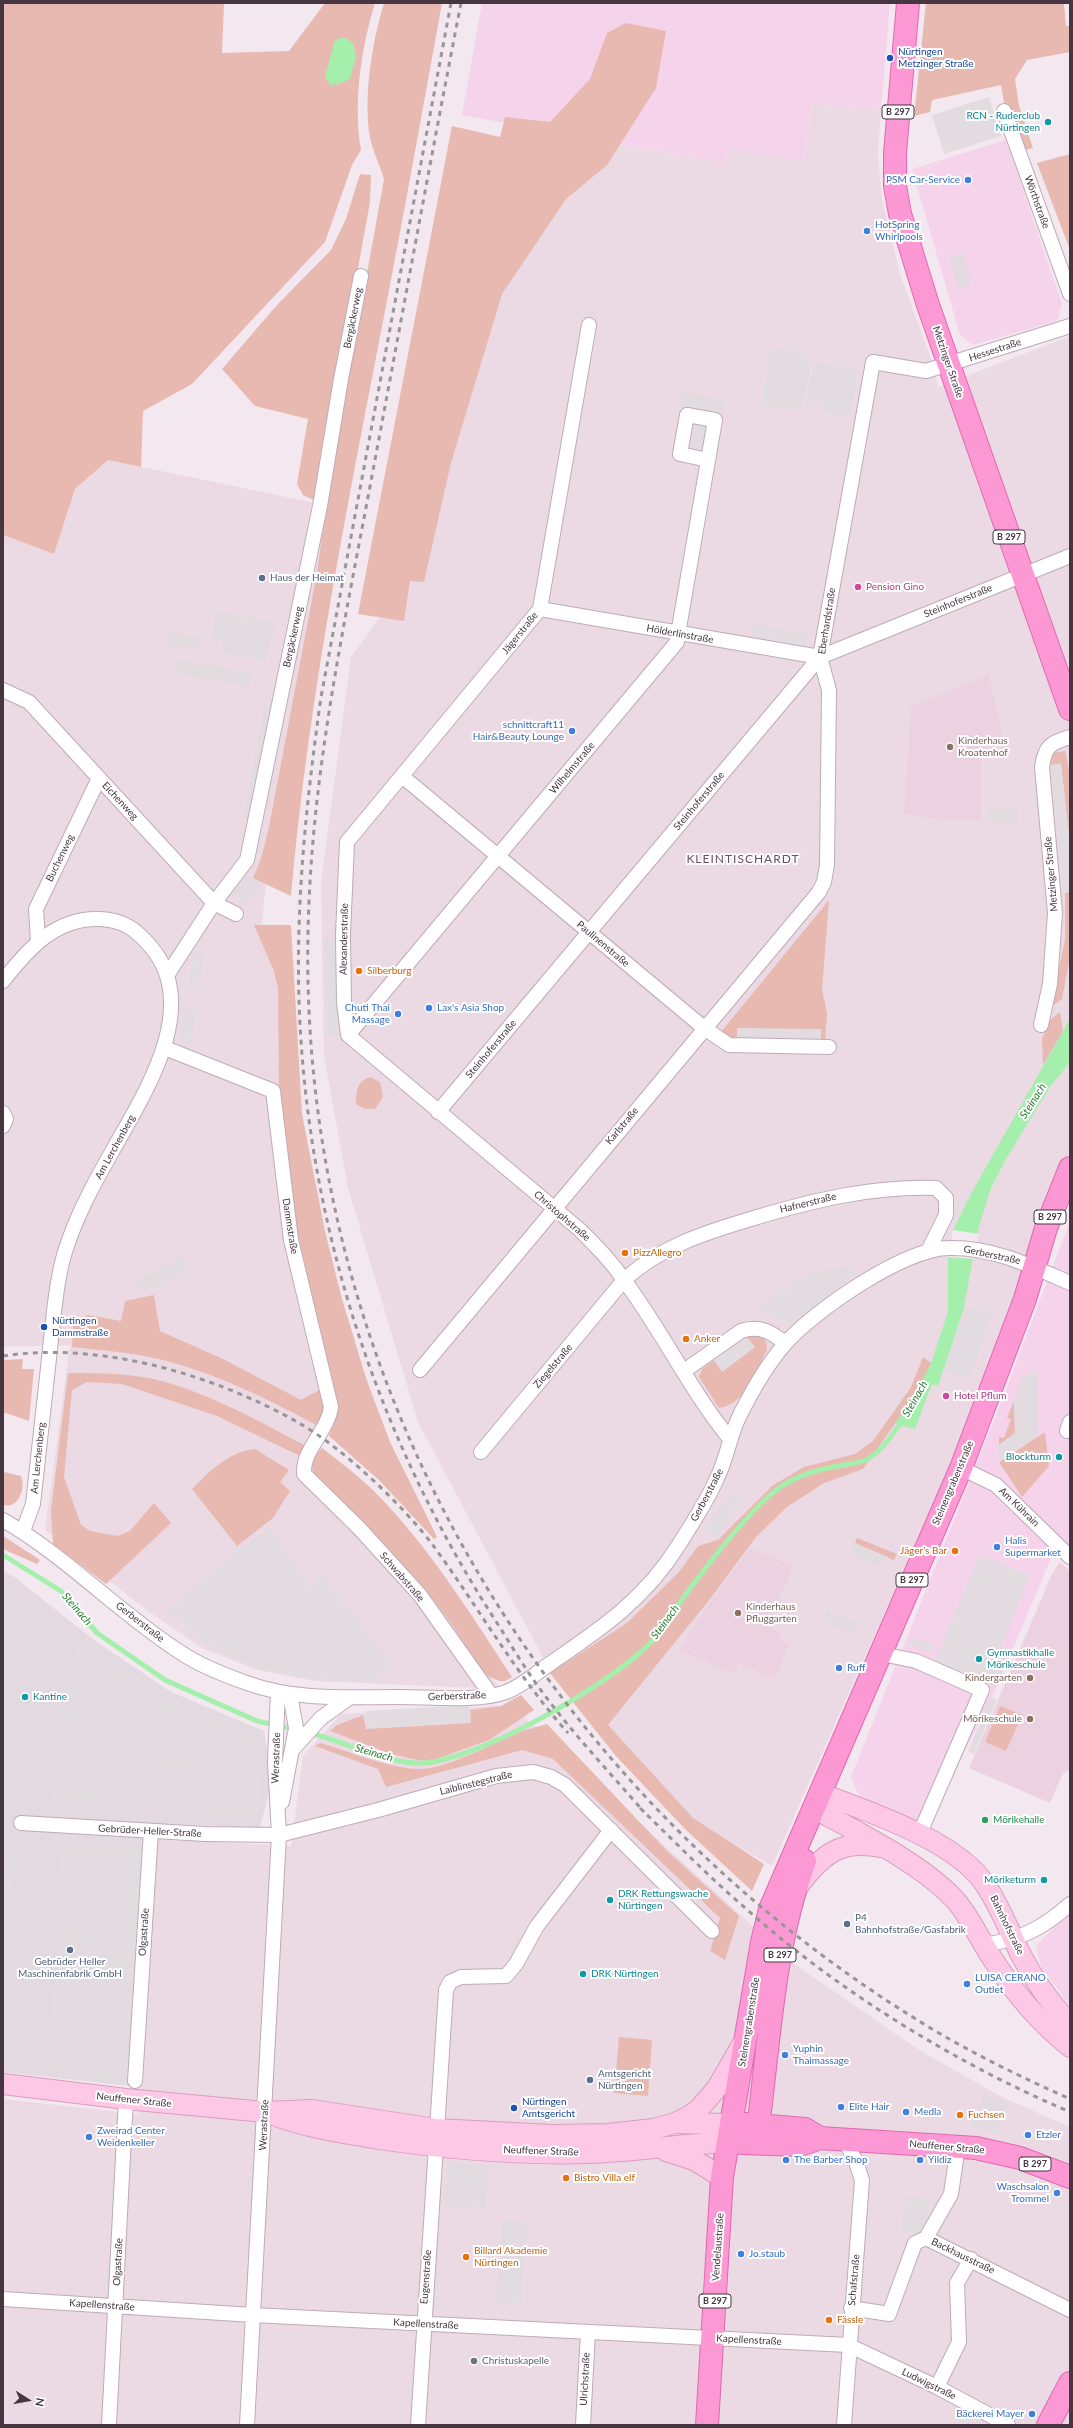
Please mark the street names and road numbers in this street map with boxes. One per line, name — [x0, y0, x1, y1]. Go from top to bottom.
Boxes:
road number: B 297 — [882, 105, 914, 119]
street label: Wörthstraße — [1022, 174, 1052, 230]
street label: Bergäckerweg — [341, 286, 365, 350]
street label: Metzinger Straße — [930, 324, 966, 400]
street label: Hessestraße — [967, 336, 1023, 364]
road number: B 297 — [993, 530, 1025, 544]
street label: Steinhoferstraße — [922, 582, 994, 620]
street label: Eberhardstraße — [816, 587, 838, 655]
street label: Bergäckerweg — [281, 605, 305, 669]
street label: Jägerstraße — [499, 610, 541, 656]
street label: Hölderlinstraße — [646, 622, 714, 646]
street label: Wilhelmstraße — [547, 740, 597, 796]
street label: Steinhoferstraße — [671, 769, 727, 833]
street label: Eichenweg — [99, 779, 141, 823]
street label: Buchenweg — [43, 832, 77, 884]
street label: Metzinger Straße — [1042, 836, 1060, 912]
street label: Alexanderstraße — [337, 903, 351, 975]
street label: Paulinenstraße — [574, 918, 632, 970]
street label: Steinhoferstraße — [463, 1017, 519, 1081]
street label: Karlstraße — [603, 1105, 641, 1147]
street label: Am Lerchenberg — [92, 1113, 138, 1181]
street label: Christophstraße — [531, 1188, 593, 1244]
street label: Hafnerstraße — [778, 1190, 838, 1216]
street label: Dammstraße — [280, 1197, 300, 1255]
road number: B 297 — [1034, 1210, 1066, 1224]
street label: Gerberstraße — [962, 1243, 1022, 1267]
street label: Ziegelstraße — [531, 1341, 575, 1391]
street label: Am Lerchenberg — [28, 1422, 48, 1494]
street label: Steinengrabenstraße — [930, 1439, 976, 1527]
street label: Gerberstraße — [688, 1466, 726, 1524]
street label: Am Kührain — [996, 1485, 1042, 1529]
street label: Schwabstraße — [377, 1550, 427, 1604]
road number: B 297 — [896, 1573, 928, 1587]
street label: Gerberstraße — [113, 1599, 167, 1645]
street label: Gerberstraße — [428, 1689, 486, 1703]
street label: Werastraße — [269, 1732, 283, 1784]
street label: Laiblinstegstraße — [438, 1768, 514, 1798]
street label: Gebrüder-Heller-Straße — [98, 1822, 202, 1840]
street label: Bahnhofstraße — [987, 1893, 1027, 1957]
street label: Olgastraße — [136, 1908, 152, 1956]
road number: B 297 — [764, 1948, 796, 1962]
street label: Steinengrabenstraße — [736, 1976, 762, 2068]
street label: Neuffener Straße — [96, 2090, 172, 2110]
street label: Werastraße — [257, 2099, 271, 2151]
street label: Neuffener Straße — [909, 2138, 985, 2156]
street label: Neuffener Straße — [503, 2144, 579, 2158]
road number: B 297 — [1019, 2157, 1051, 2171]
street label: Vendelaustraße — [710, 2213, 726, 2281]
street label: Backhausstraße — [929, 2235, 997, 2277]
street label: Olgastraße — [111, 2238, 125, 2286]
street label: Eugenstraße — [418, 2249, 434, 2305]
street label: Schafstraße — [846, 2254, 862, 2306]
road number: B 297 — [699, 2294, 731, 2308]
street label: Kapellenstraße — [69, 2297, 135, 2313]
street label: Kapellenstraße — [393, 2316, 459, 2332]
street label: Kapellenstraße — [716, 2332, 782, 2348]
street label: Ulrichstraße — [578, 2352, 592, 2406]
street label: Ludwigstraße — [900, 2366, 958, 2402]

